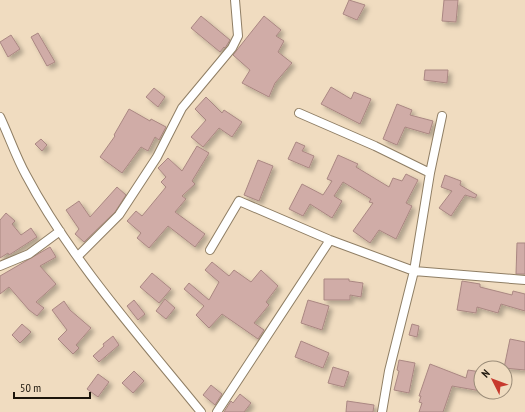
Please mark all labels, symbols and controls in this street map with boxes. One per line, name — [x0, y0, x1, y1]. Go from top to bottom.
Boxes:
north arrow — [473, 360, 513, 400]
text: N — [478, 366, 493, 380]
scale bar — [14, 374, 90, 400]
text: 50 m — [20, 380, 41, 395]

